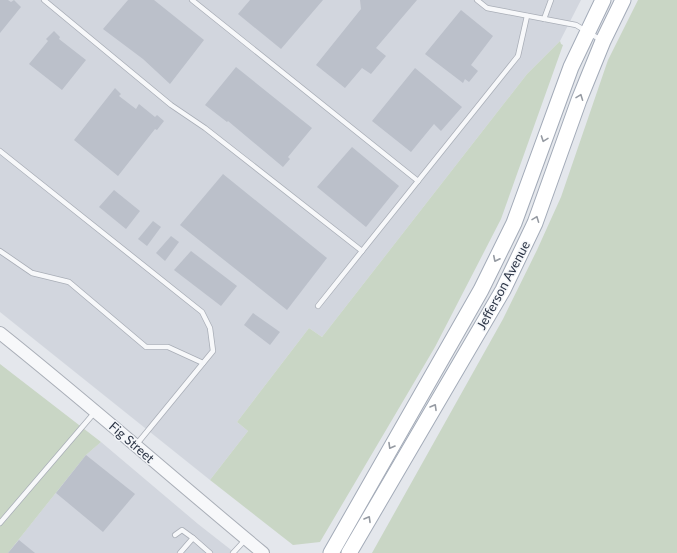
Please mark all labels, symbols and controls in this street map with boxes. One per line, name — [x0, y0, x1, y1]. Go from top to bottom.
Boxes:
one-way arrow — [576, 93, 584, 100]
one-way arrow — [541, 135, 549, 142]
one-way arrow — [531, 216, 539, 223]
street label: Jefferson Avenue — [473, 238, 533, 332]
one-way arrow — [493, 255, 501, 263]
one-way arrow — [429, 404, 436, 411]
street label: Fig Street — [106, 418, 158, 466]
one-way arrow — [389, 442, 396, 449]
one-way arrow — [364, 516, 371, 523]

